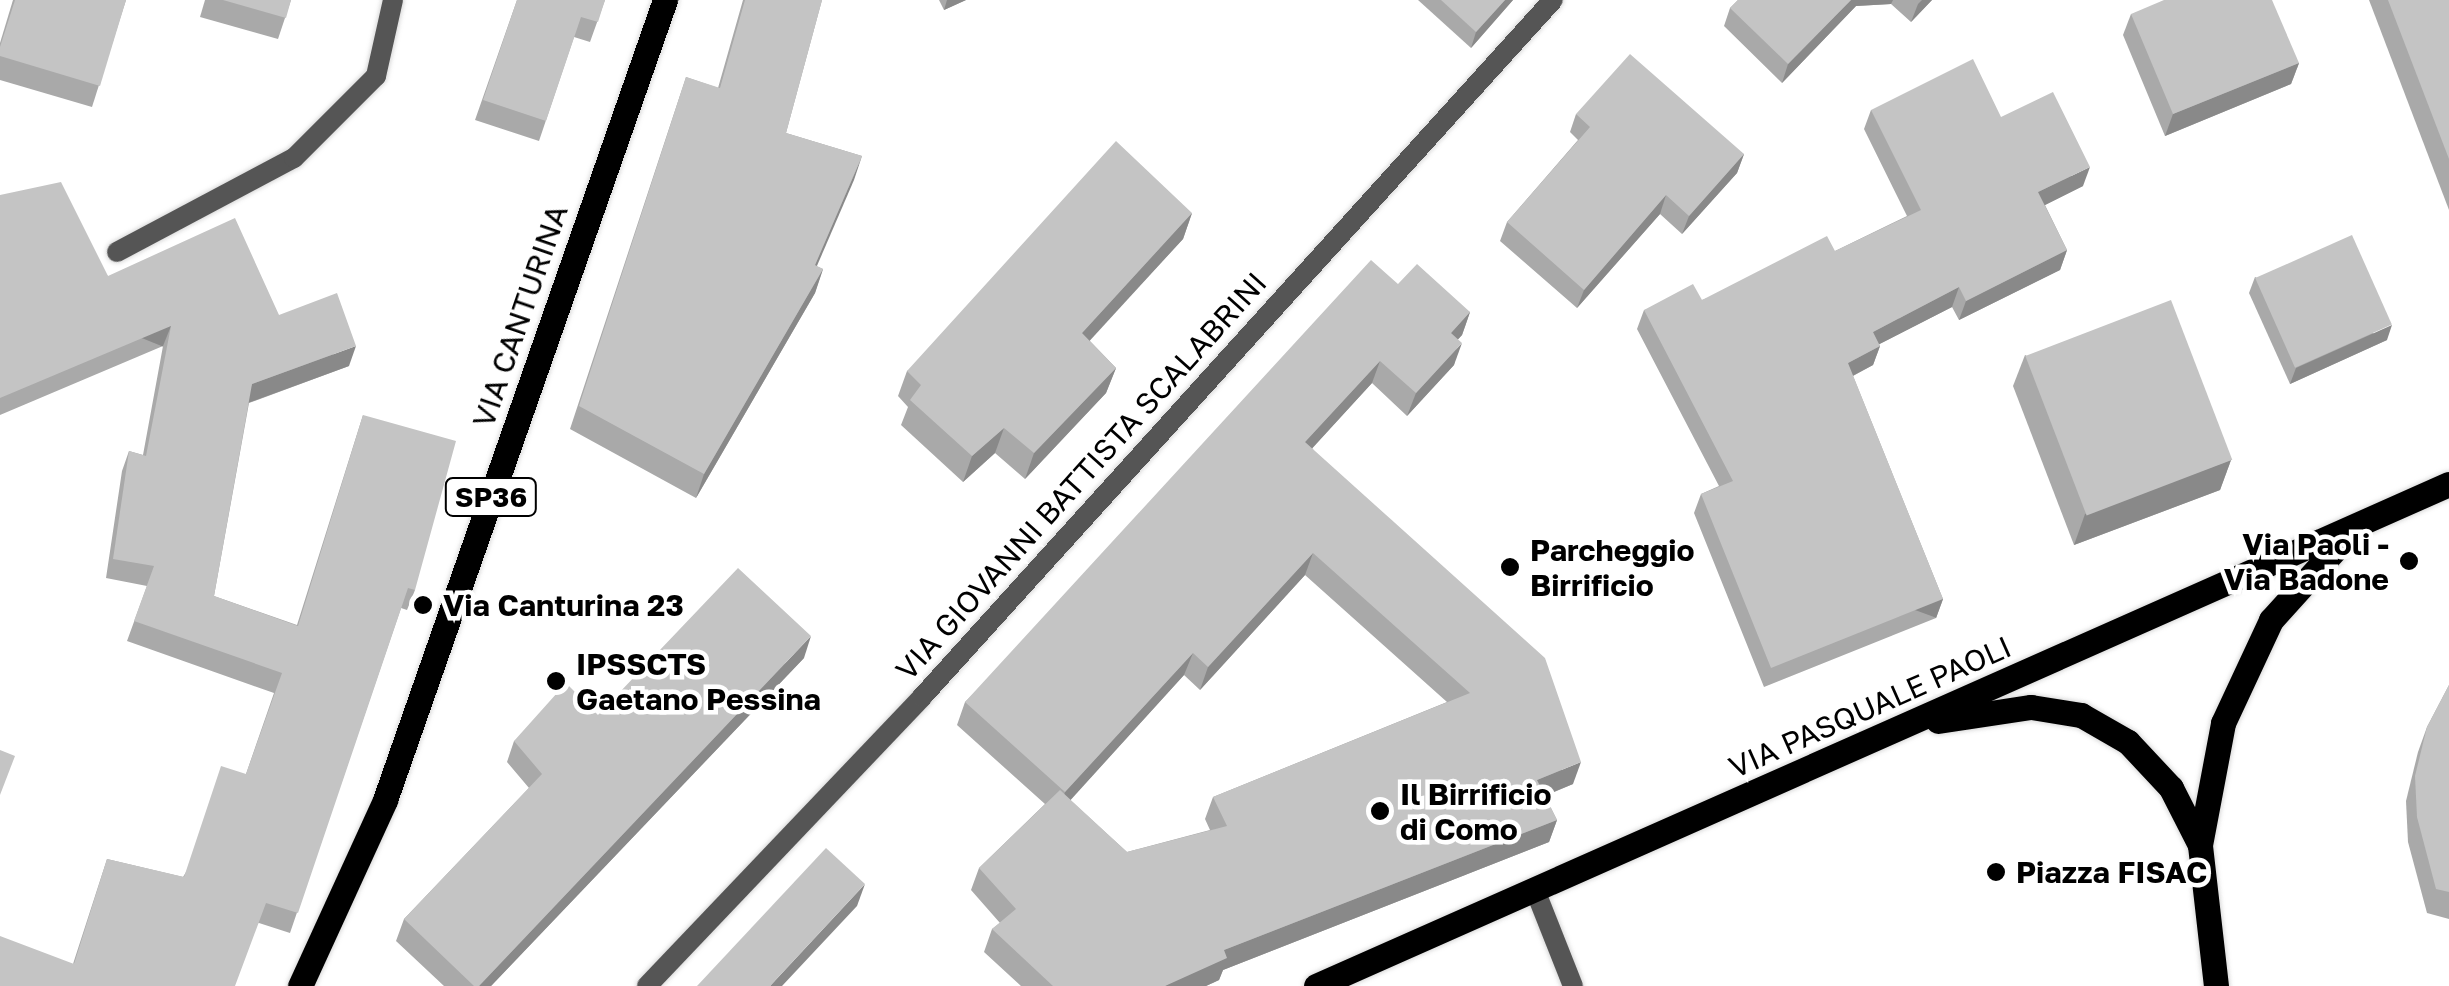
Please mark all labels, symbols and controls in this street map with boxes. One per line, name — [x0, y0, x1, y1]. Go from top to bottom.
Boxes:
street label: VIA CANTURINA — [465, 200, 575, 432]
street label: VIA GIOVANNI BATTISTA SCALABRINI — [888, 265, 1274, 687]
road number: SP36 — [444, 474, 538, 520]
place label: Via Paoli - Via Badone — [2224, 526, 2389, 596]
place label: Parcheggio Birrificio — [1530, 532, 1695, 602]
marker: Via Paoli - Via Badone — [2398, 550, 2420, 572]
marker: Parcheggio Birrificio — [1499, 556, 1521, 578]
place label: Via Canturina 23 — [443, 587, 684, 623]
marker: Via Canturina 23 — [412, 594, 434, 616]
street label: VIA PASQUALE PAOLI — [1723, 629, 2017, 785]
place label: IPSSCTS Gaetano Pessina — [576, 646, 821, 716]
marker: IPSSCTS Gaetano Pessina — [545, 670, 567, 692]
place label: Il Birrificio di Como — [1400, 776, 1551, 846]
marker: Il Birrificio di Como — [1369, 800, 1391, 822]
place label: Piazza FISAC — [2016, 854, 2207, 890]
marker: Piazza FISAC — [1985, 861, 2007, 883]

